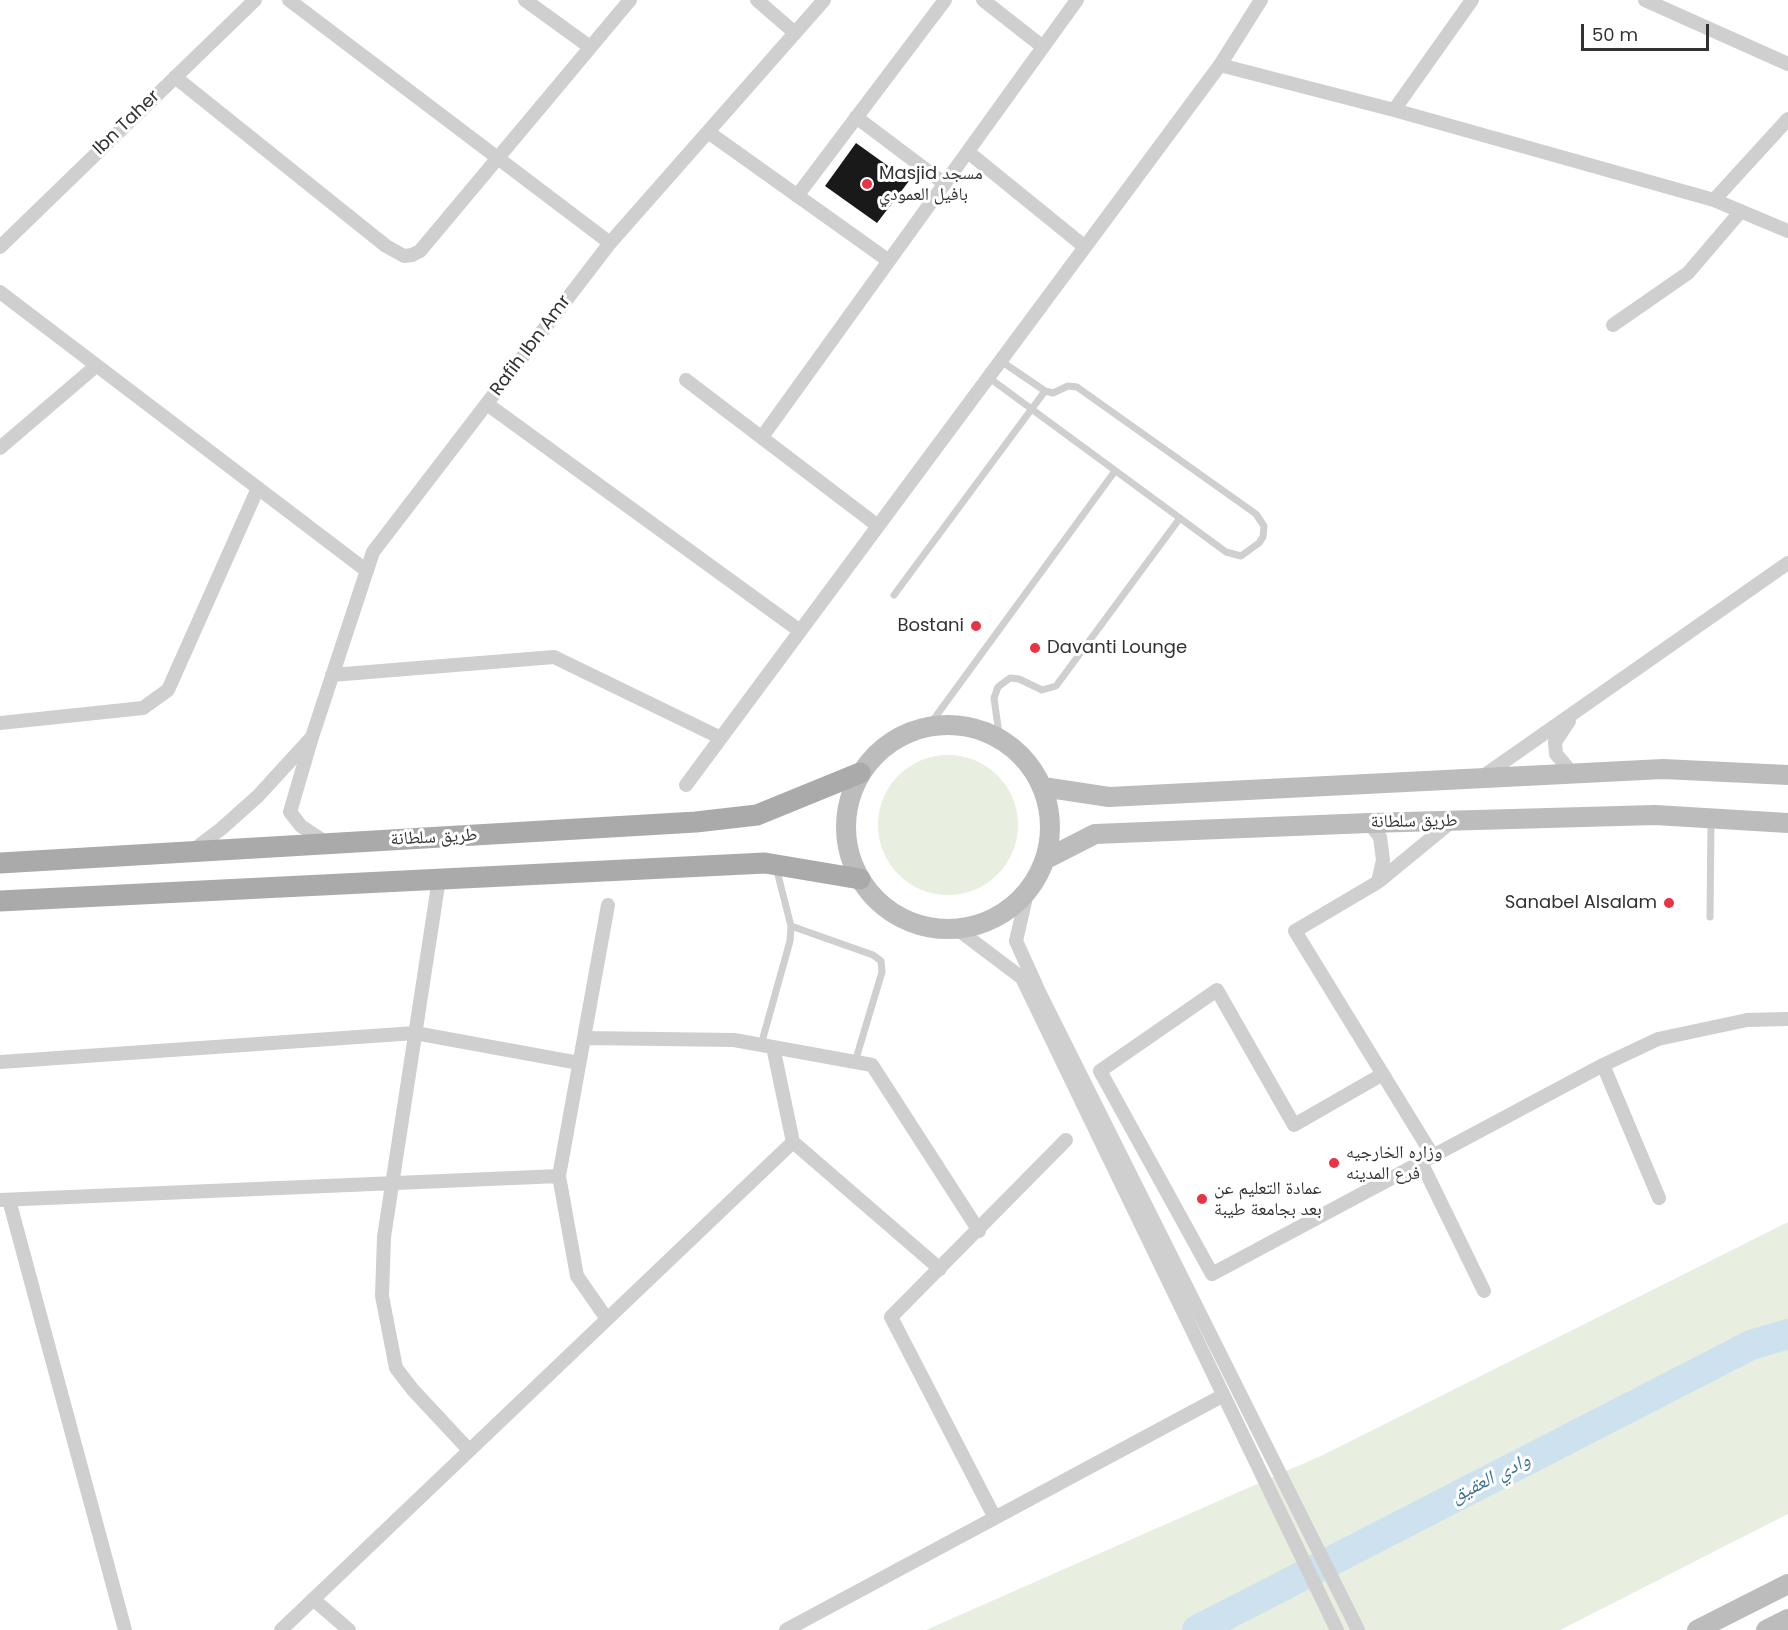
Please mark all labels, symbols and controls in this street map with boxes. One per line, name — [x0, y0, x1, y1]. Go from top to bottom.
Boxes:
scale bar — [1584, 12, 1712, 50]
text: 50 m — [1592, 22, 1638, 47]
street label: Ibn Taher — [89, 86, 165, 160]
place label: Masjid مسجد بافيل العمودي — [879, 163, 983, 206]
marker: Masjid مسجد بافيل العمودي — [860, 177, 874, 191]
street label: Rafih Ibn Amr — [486, 292, 576, 400]
place label: Bostani — [897, 615, 964, 637]
marker: Bostani — [969, 619, 983, 633]
place label: Davanti Lounge — [1047, 637, 1187, 659]
marker: Davanti Lounge — [1028, 641, 1042, 655]
street label: طريق سلطانة — [1370, 810, 1458, 834]
street label: طريق سلطانة — [390, 825, 478, 851]
place label: Sanabel Alsalam — [1505, 892, 1657, 914]
marker: Sanabel Alsalam — [1662, 896, 1676, 910]
place label: وزاره الخارجيه فرع المدينه — [1346, 1142, 1442, 1184]
marker: وزاره الخارجيه فرع المدينه — [1327, 1156, 1341, 1170]
place label: عمادة التعليم عن بعد بجامعة طيبة — [1214, 1178, 1322, 1220]
marker: عمادة التعليم عن بعد بجامعة طيبة — [1195, 1192, 1209, 1206]
water label: وادي العقيق — [1447, 1449, 1535, 1509]

